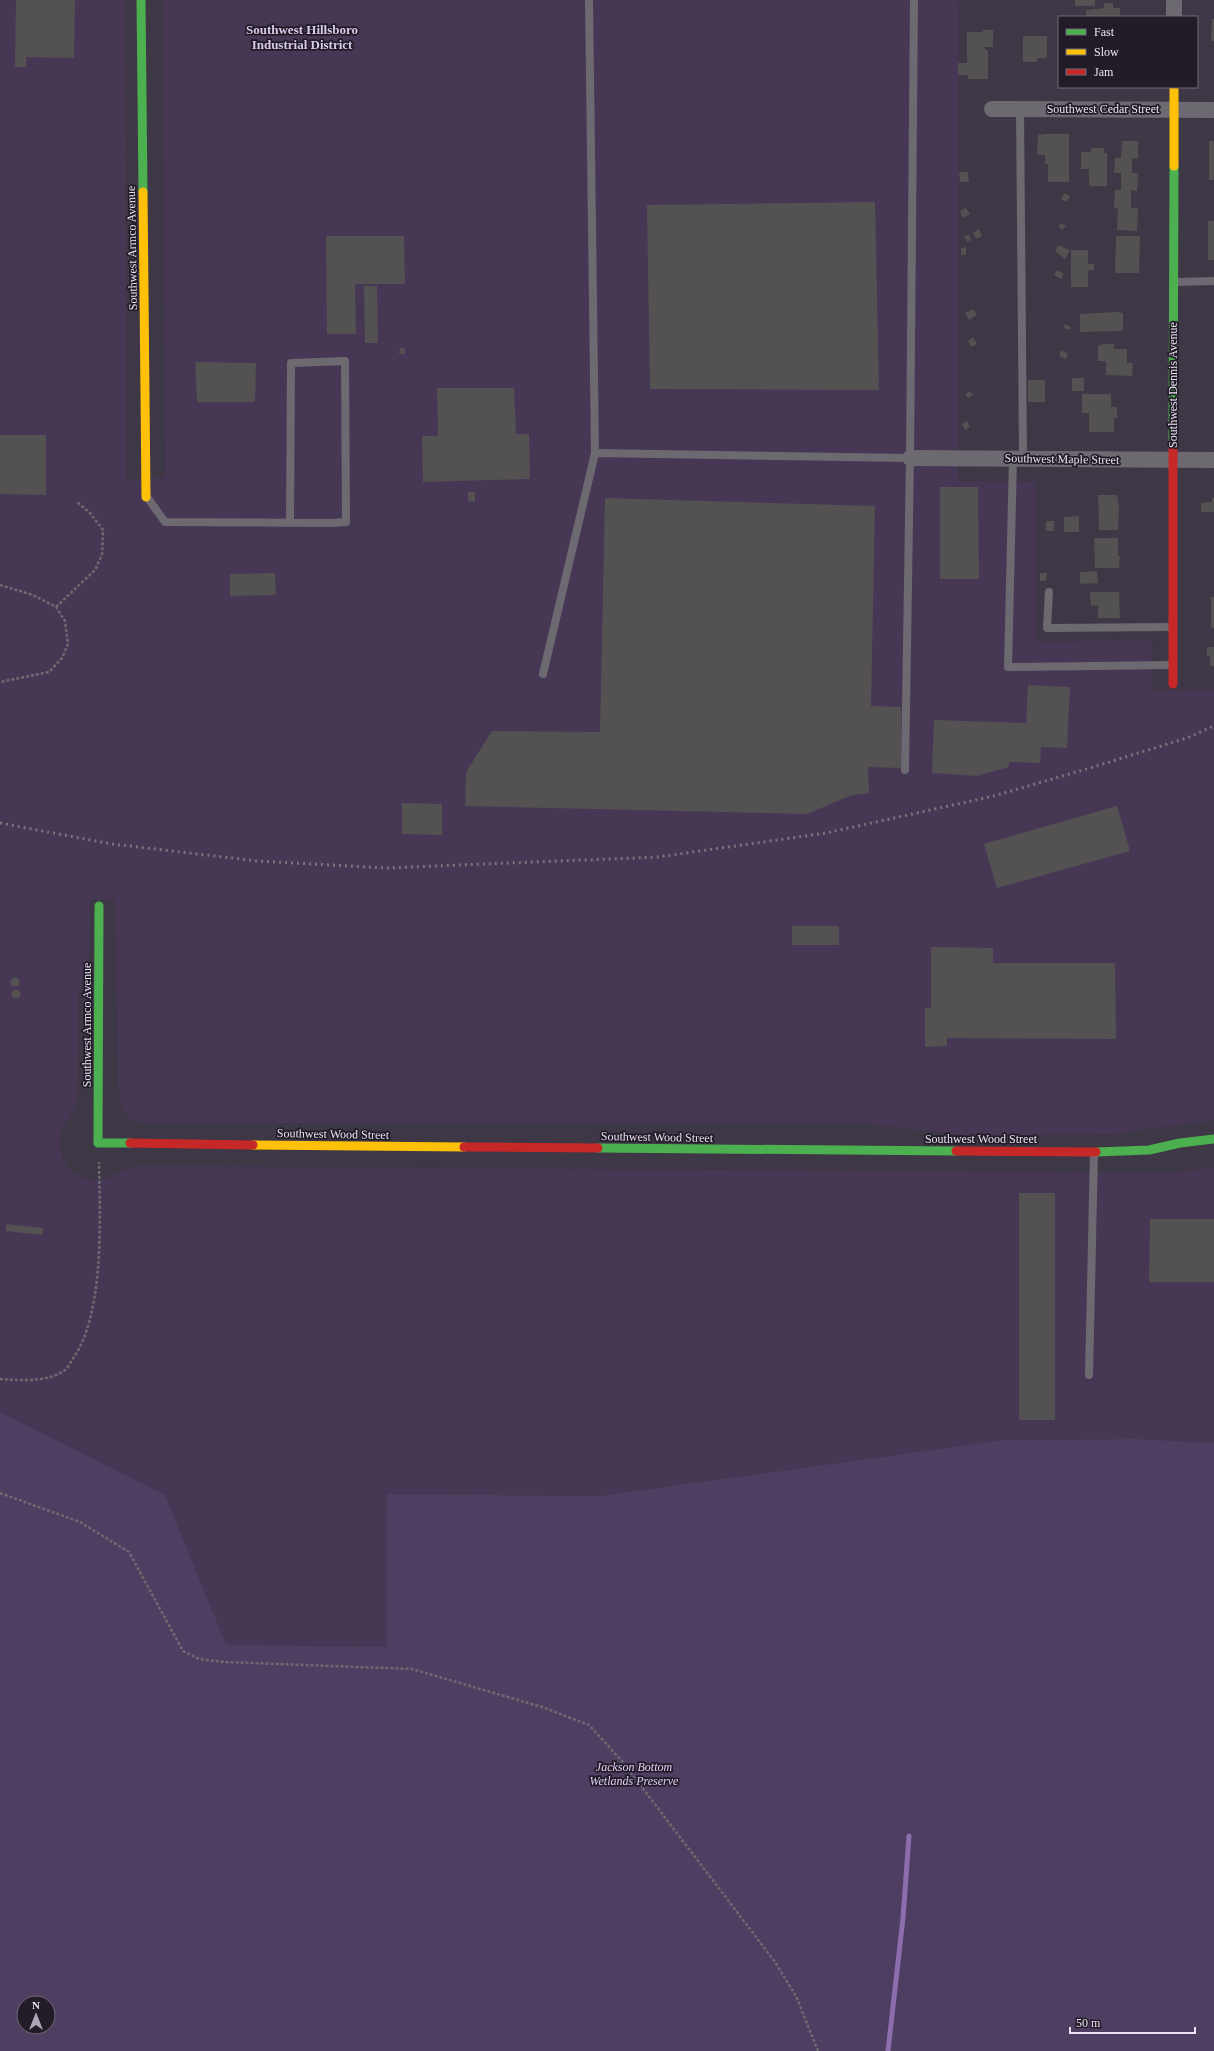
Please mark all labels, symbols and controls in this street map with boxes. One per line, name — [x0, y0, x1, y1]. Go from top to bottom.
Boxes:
legend — [1058, 16, 1198, 88]
district label: Southwest Hillsboro Industrial District — [246, 22, 358, 52]
text: Fast — [1094, 25, 1115, 39]
text: Slow — [1094, 45, 1119, 59]
text: Jam — [1094, 65, 1114, 79]
street label: Southwest Cedar Street — [1047, 102, 1160, 116]
street label: Southwest Armco Avenue — [124, 186, 140, 310]
street label: Southwest Dennis Avenue — [1166, 322, 1180, 448]
street label: Southwest Maple Street — [1005, 451, 1120, 467]
street label: Southwest Armco Avenue — [80, 963, 94, 1087]
street label: Southwest Wood Street — [277, 1126, 390, 1142]
street label: Southwest Wood Street — [601, 1129, 714, 1145]
street label: Southwest Wood Street — [925, 1132, 1038, 1146]
park label: Jackson Bottom Wetlands Preserve — [590, 1760, 679, 1788]
north arrow — [16, 1995, 56, 2035]
text: N — [32, 1999, 40, 2011]
scale bar — [1070, 2009, 1195, 2035]
text: 50 m — [1076, 2016, 1101, 2030]

